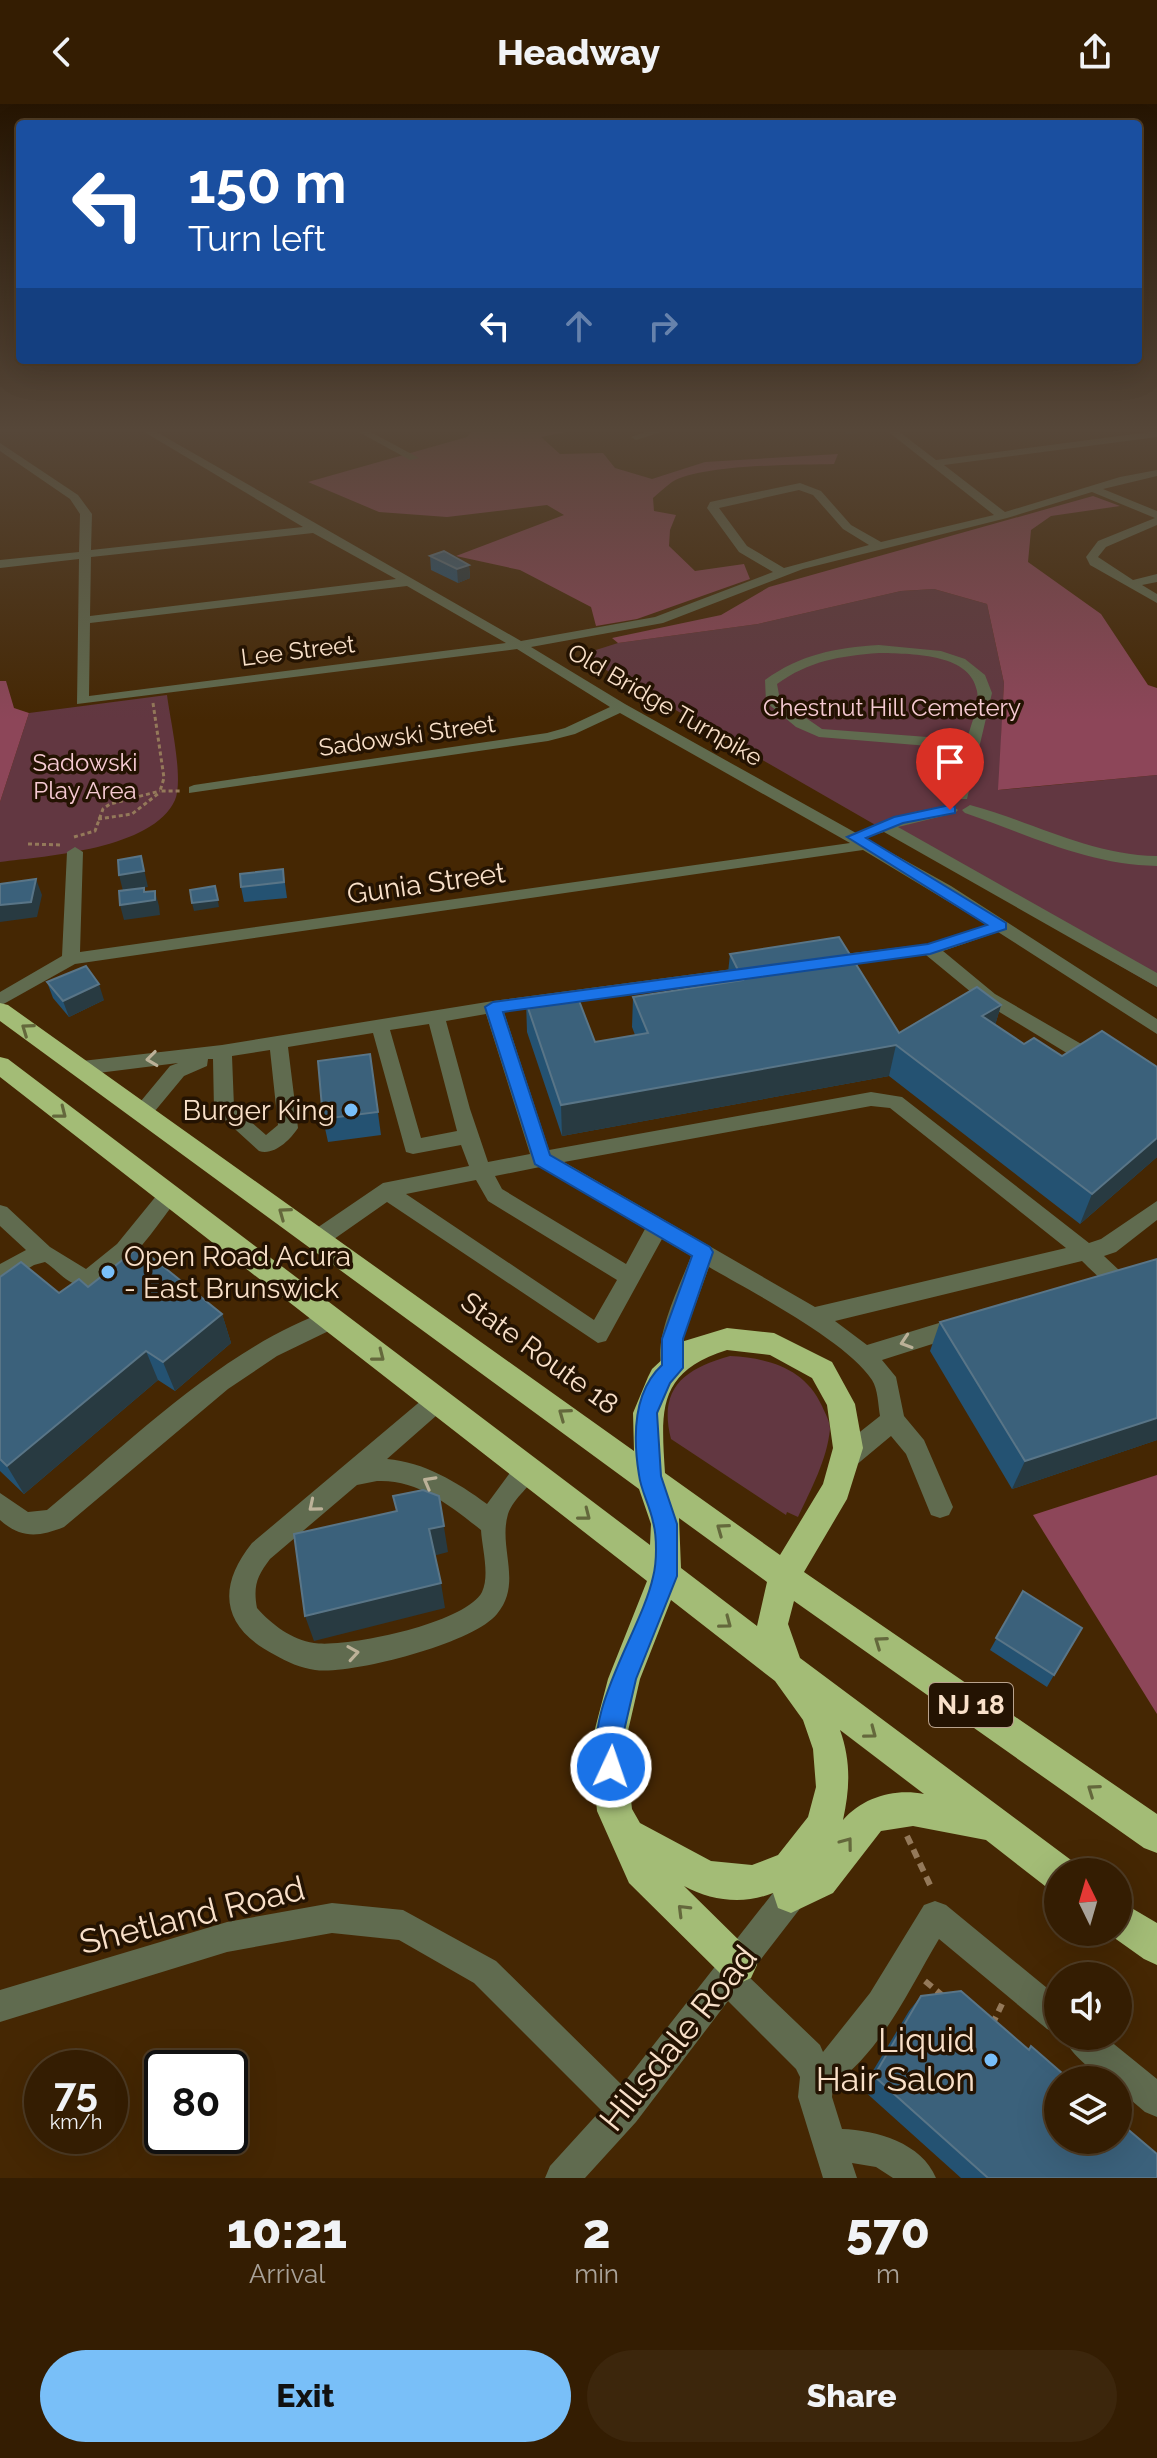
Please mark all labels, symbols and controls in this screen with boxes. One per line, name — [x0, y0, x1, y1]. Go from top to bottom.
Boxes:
icon: back — [40, 30, 84, 74]
icon: share — [1073, 30, 1117, 74]
text: Headway — [497, 31, 660, 73]
text: 150 m — [188, 150, 347, 216]
icon: left — [56, 152, 160, 256]
text: Turn left — [188, 217, 326, 259]
icon: left — [473, 304, 517, 348]
icon: ahead — [557, 304, 601, 348]
icon: right — [641, 304, 685, 348]
street label: Lee Street — [239, 629, 357, 672]
street label: Old Bridge Turnpike — [563, 637, 768, 772]
park label: Chestnut Hill Cemetery — [763, 693, 1021, 722]
street label: Sadowski Street — [317, 709, 497, 762]
pin — [916, 728, 984, 810]
icon: arrive — [928, 740, 972, 784]
park label: Sadowski Play Area — [32, 748, 138, 805]
street label: Gunia Street — [345, 856, 508, 911]
one-way arrow — [22, 1024, 36, 1039]
one-way arrow — [145, 1051, 158, 1068]
place label: Burger King — [182, 1094, 335, 1127]
marker: Burger King — [342, 1101, 360, 1119]
one-way arrow — [52, 1103, 66, 1118]
one-way arrow — [279, 1208, 293, 1223]
place label: Open Road Acura - East Brunswick — [124, 1240, 351, 1305]
marker: Open Road Acura - East Brunswick — [99, 1263, 117, 1281]
street label: State Route 18 — [455, 1285, 625, 1422]
one-way arrow — [900, 1333, 914, 1349]
one-way arrow — [370, 1347, 385, 1361]
one-way arrow — [558, 1409, 572, 1424]
one-way arrow — [423, 1477, 437, 1492]
one-way arrow — [309, 1496, 324, 1511]
one-way arrow — [576, 1505, 591, 1519]
one-way arrow — [716, 1524, 730, 1539]
one-way arrow — [717, 1613, 732, 1627]
one-way arrow — [874, 1637, 888, 1652]
one-way arrow — [347, 1645, 360, 1662]
road number: NJ 18 — [929, 1683, 1013, 1727]
one-way arrow — [862, 1724, 877, 1738]
position arrow — [569, 1725, 653, 1809]
one-way arrow — [1087, 1785, 1101, 1800]
one-way arrow — [838, 1838, 852, 1852]
north arrow — [1044, 1858, 1132, 1946]
map controls — [1044, 1858, 1132, 2154]
street label: Shetland Road — [75, 1868, 309, 1962]
one-way arrow — [678, 1905, 692, 1919]
street label: Hillsdale Road — [591, 1937, 765, 2139]
button: sound — [1044, 1962, 1132, 2050]
place label: Liquid Hair Salon — [816, 2020, 975, 2099]
speed limit sign: 80 — [144, 2050, 248, 2154]
marker: Liquid Hair Salon — [982, 2051, 1000, 2069]
button: layers — [1044, 2066, 1132, 2154]
text: 75 — [54, 2068, 98, 2115]
text: km/h — [50, 2110, 102, 2134]
text: 10:21 — [227, 2203, 347, 2259]
text: 2 — [583, 2203, 611, 2259]
text: 570 — [846, 2203, 930, 2259]
text: Arrival — [249, 2259, 325, 2289]
text: min — [574, 2259, 619, 2289]
text: m — [876, 2259, 900, 2289]
button: Exit — [40, 2350, 571, 2442]
button: Share — [587, 2350, 1117, 2442]

